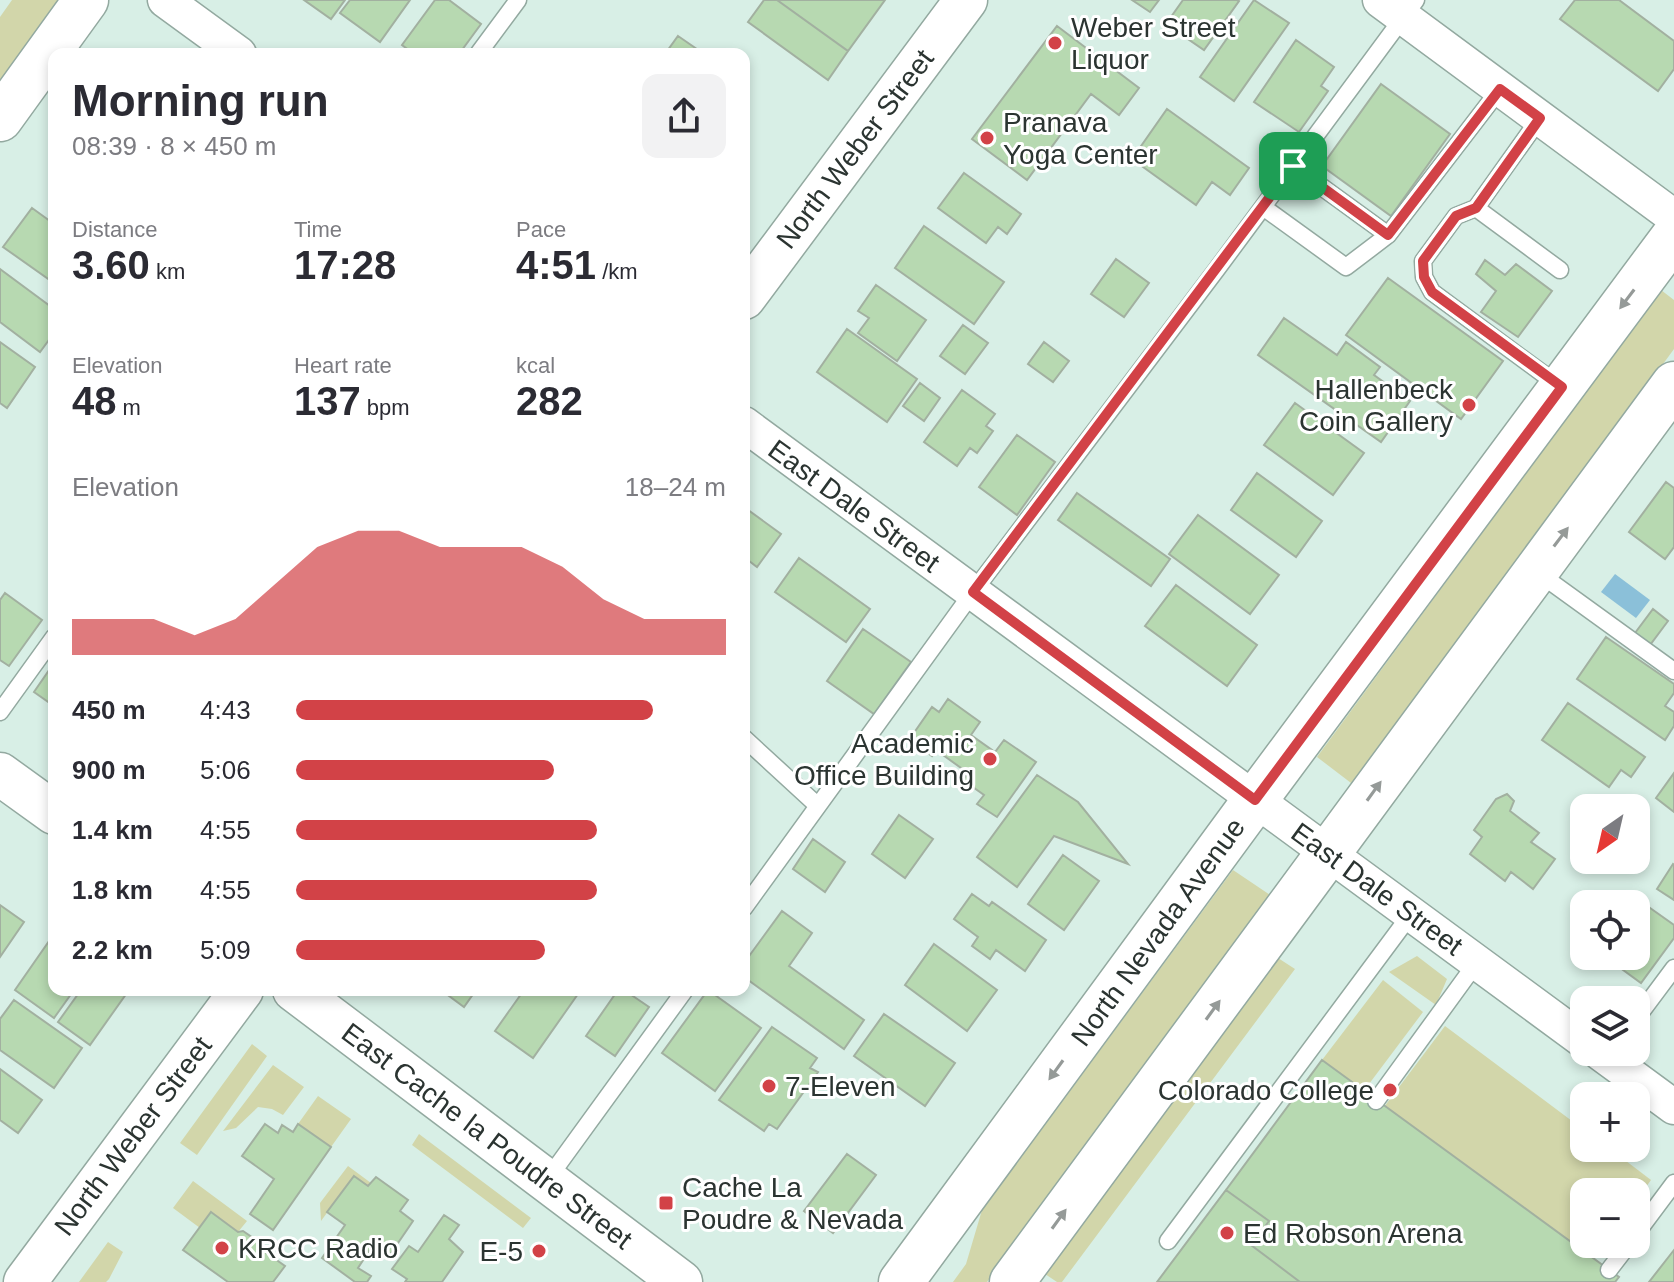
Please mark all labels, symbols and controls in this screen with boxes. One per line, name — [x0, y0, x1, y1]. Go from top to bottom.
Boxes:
place label: Weber Street Liquor — [1071, 12, 1236, 75]
marker: Weber Street Liquor — [1046, 34, 1064, 52]
street label: North Weber Street — [770, 43, 940, 254]
button: share — [642, 74, 726, 158]
text: Morning run — [72, 76, 329, 125]
place label: Pranava Yoga Center — [1003, 107, 1158, 170]
marker: Pranava Yoga Center — [978, 129, 996, 147]
text: 08:39 · 8 × 450 m — [72, 131, 277, 161]
pin — [1259, 132, 1327, 200]
icon: arrive — [1271, 144, 1315, 188]
text: Distance — [72, 217, 158, 242]
text: Time — [294, 217, 342, 242]
text: Pace — [516, 217, 566, 242]
text: 3.60 — [72, 243, 150, 287]
text: 17:28 — [294, 243, 396, 287]
text: 4:51 — [516, 243, 596, 287]
text: km — [150, 259, 185, 284]
text: /km — [596, 259, 638, 284]
one-way arrow — [1620, 289, 1636, 309]
text: Elevation — [72, 353, 163, 378]
text: Heart rate — [294, 353, 392, 378]
text: kcal — [516, 353, 555, 378]
place label: Hallenbeck Coin Gallery — [1299, 374, 1454, 437]
text: 48 — [72, 379, 117, 423]
text: 137 — [294, 379, 361, 423]
text: 282 — [516, 379, 583, 423]
text: m — [117, 395, 141, 420]
text: bpm — [361, 395, 410, 420]
marker: Hallenbeck Coin Gallery — [1460, 396, 1478, 414]
street label: East Dale Street — [762, 434, 946, 579]
text: Elevation — [72, 472, 179, 502]
text: 18–24 m — [625, 472, 726, 502]
one-way arrow — [1553, 526, 1569, 547]
text: 450 m — [72, 695, 146, 725]
text: 4:43 — [200, 695, 251, 725]
place label: Academic Office Building — [794, 728, 974, 791]
marker: Academic Office Building — [981, 750, 999, 768]
text: 900 m — [72, 755, 146, 785]
text: 5:06 — [200, 755, 251, 785]
one-way arrow — [1365, 781, 1381, 801]
north arrow — [1570, 794, 1650, 874]
map controls — [1570, 794, 1650, 1258]
street label: North Nevada Avenue — [1065, 812, 1251, 1052]
text: 1.4 km — [72, 815, 153, 845]
text: 4:55 — [200, 815, 251, 845]
street label: East Dale Street — [1285, 817, 1469, 962]
text: 1.8 km — [72, 875, 153, 905]
text: 4:55 — [200, 875, 251, 905]
button: locate — [1570, 890, 1650, 970]
text: 2.2 km — [72, 935, 153, 965]
text: 5:09 — [200, 935, 251, 965]
button: layers — [1570, 986, 1650, 1066]
one-way arrow — [1205, 999, 1221, 1021]
street label: East Cache la Poudre Street — [336, 1017, 638, 1255]
street label: North Weber Street — [48, 1030, 218, 1241]
one-way arrow — [1048, 1059, 1064, 1081]
place label: 7-Eleven — [785, 1071, 896, 1102]
place label: Colorado College — [1158, 1075, 1374, 1106]
marker: 7-Eleven — [760, 1077, 778, 1095]
marker: Colorado College — [1381, 1081, 1399, 1099]
button: + — [1570, 1082, 1650, 1162]
place label: Cache La Poudre & Nevada — [682, 1172, 903, 1235]
button: − — [1570, 1178, 1650, 1258]
marker: Cache La Poudre & Nevada — [657, 1194, 675, 1212]
one-way arrow — [1050, 1209, 1066, 1229]
place label: Ed Robson Arena — [1243, 1218, 1463, 1249]
marker: Ed Robson Arena — [1218, 1224, 1236, 1242]
place label: KRCC Radio — [238, 1233, 398, 1264]
place label: E-5 — [479, 1236, 523, 1267]
marker: KRCC Radio — [213, 1239, 231, 1257]
marker: E-5 — [530, 1242, 548, 1260]

